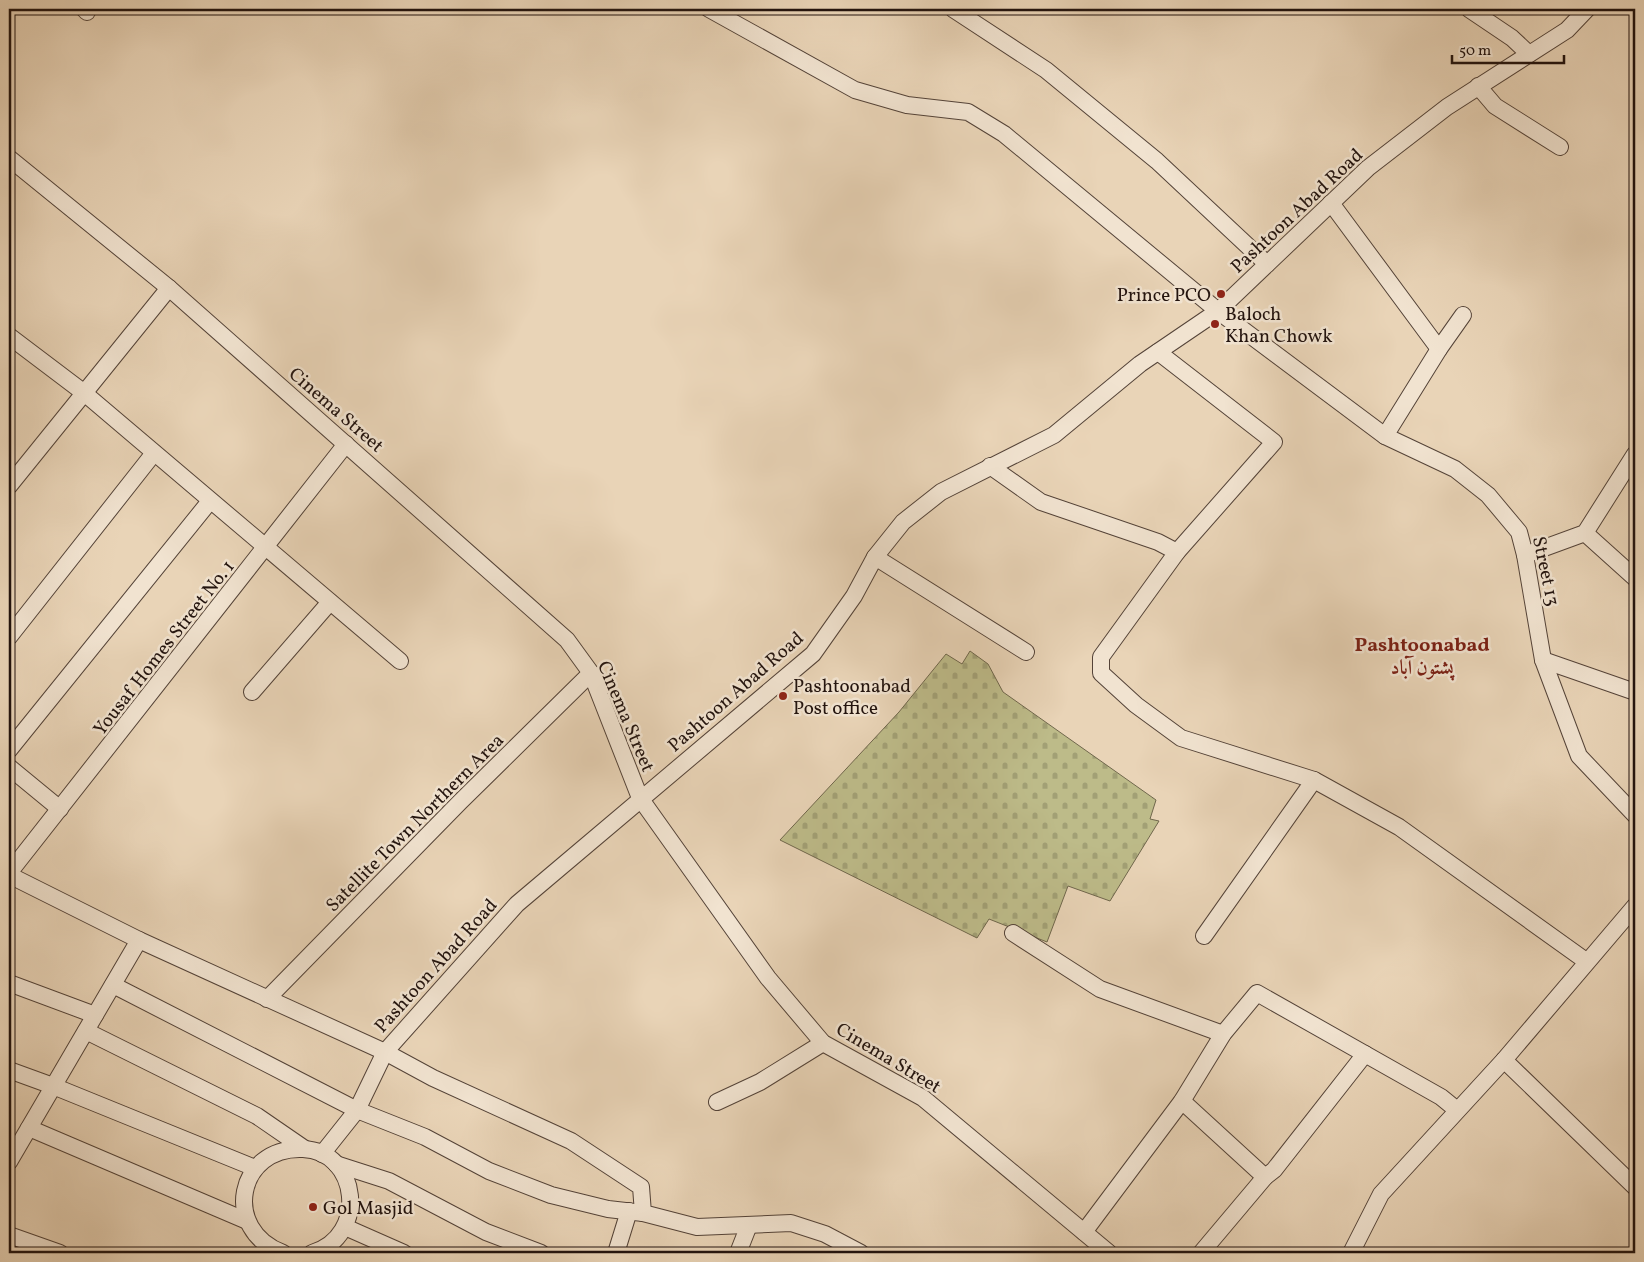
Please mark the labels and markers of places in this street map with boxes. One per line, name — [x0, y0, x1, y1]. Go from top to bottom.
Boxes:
place label: Prince PCO — [1117, 283, 1211, 309]
marker: Prince PCO — [1215, 288, 1227, 300]
place label: Baloch Khan Chowk — [1225, 302, 1333, 350]
marker: Baloch Khan Chowk — [1209, 318, 1221, 330]
place label: Pashtoonabad Post office — [793, 674, 911, 722]
marker: Pashtoonabad Post office — [777, 690, 789, 702]
place label: Gol Masjid — [323, 1196, 413, 1222]
marker: Gol Masjid — [307, 1201, 319, 1213]

